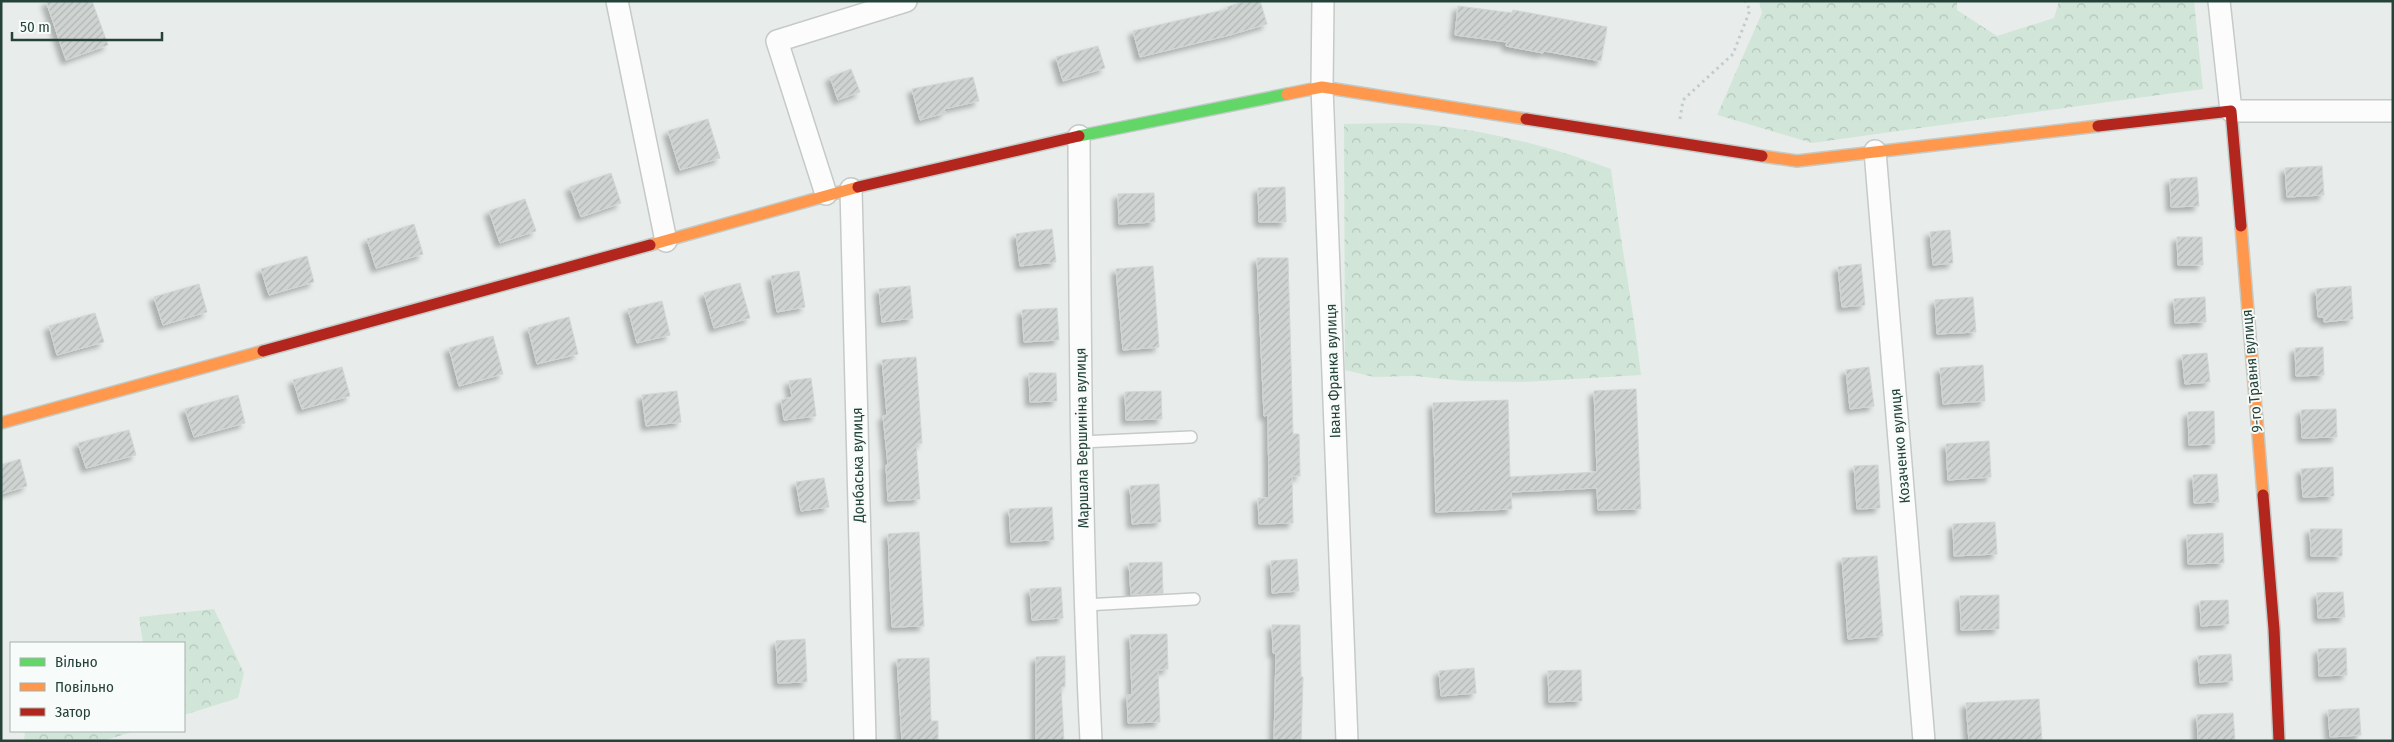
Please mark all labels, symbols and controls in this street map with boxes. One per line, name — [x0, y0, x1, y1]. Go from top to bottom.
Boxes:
scale bar — [12, 10, 162, 42]
text: 50 m — [20, 18, 50, 36]
street label: Івана Франка вулиця — [1322, 303, 1344, 439]
street label: 9-го Травня вулиця — [2238, 309, 2266, 433]
street label: Маршала Вершиніна вулиця — [1071, 348, 1093, 528]
street label: Козаченко вулиця — [1886, 388, 1914, 504]
street label: Донбаська вулиця — [848, 407, 868, 524]
legend — [10, 642, 185, 732]
text: Вільно — [55, 653, 98, 671]
text: Повільно — [55, 678, 114, 696]
text: Затор — [55, 703, 91, 721]

